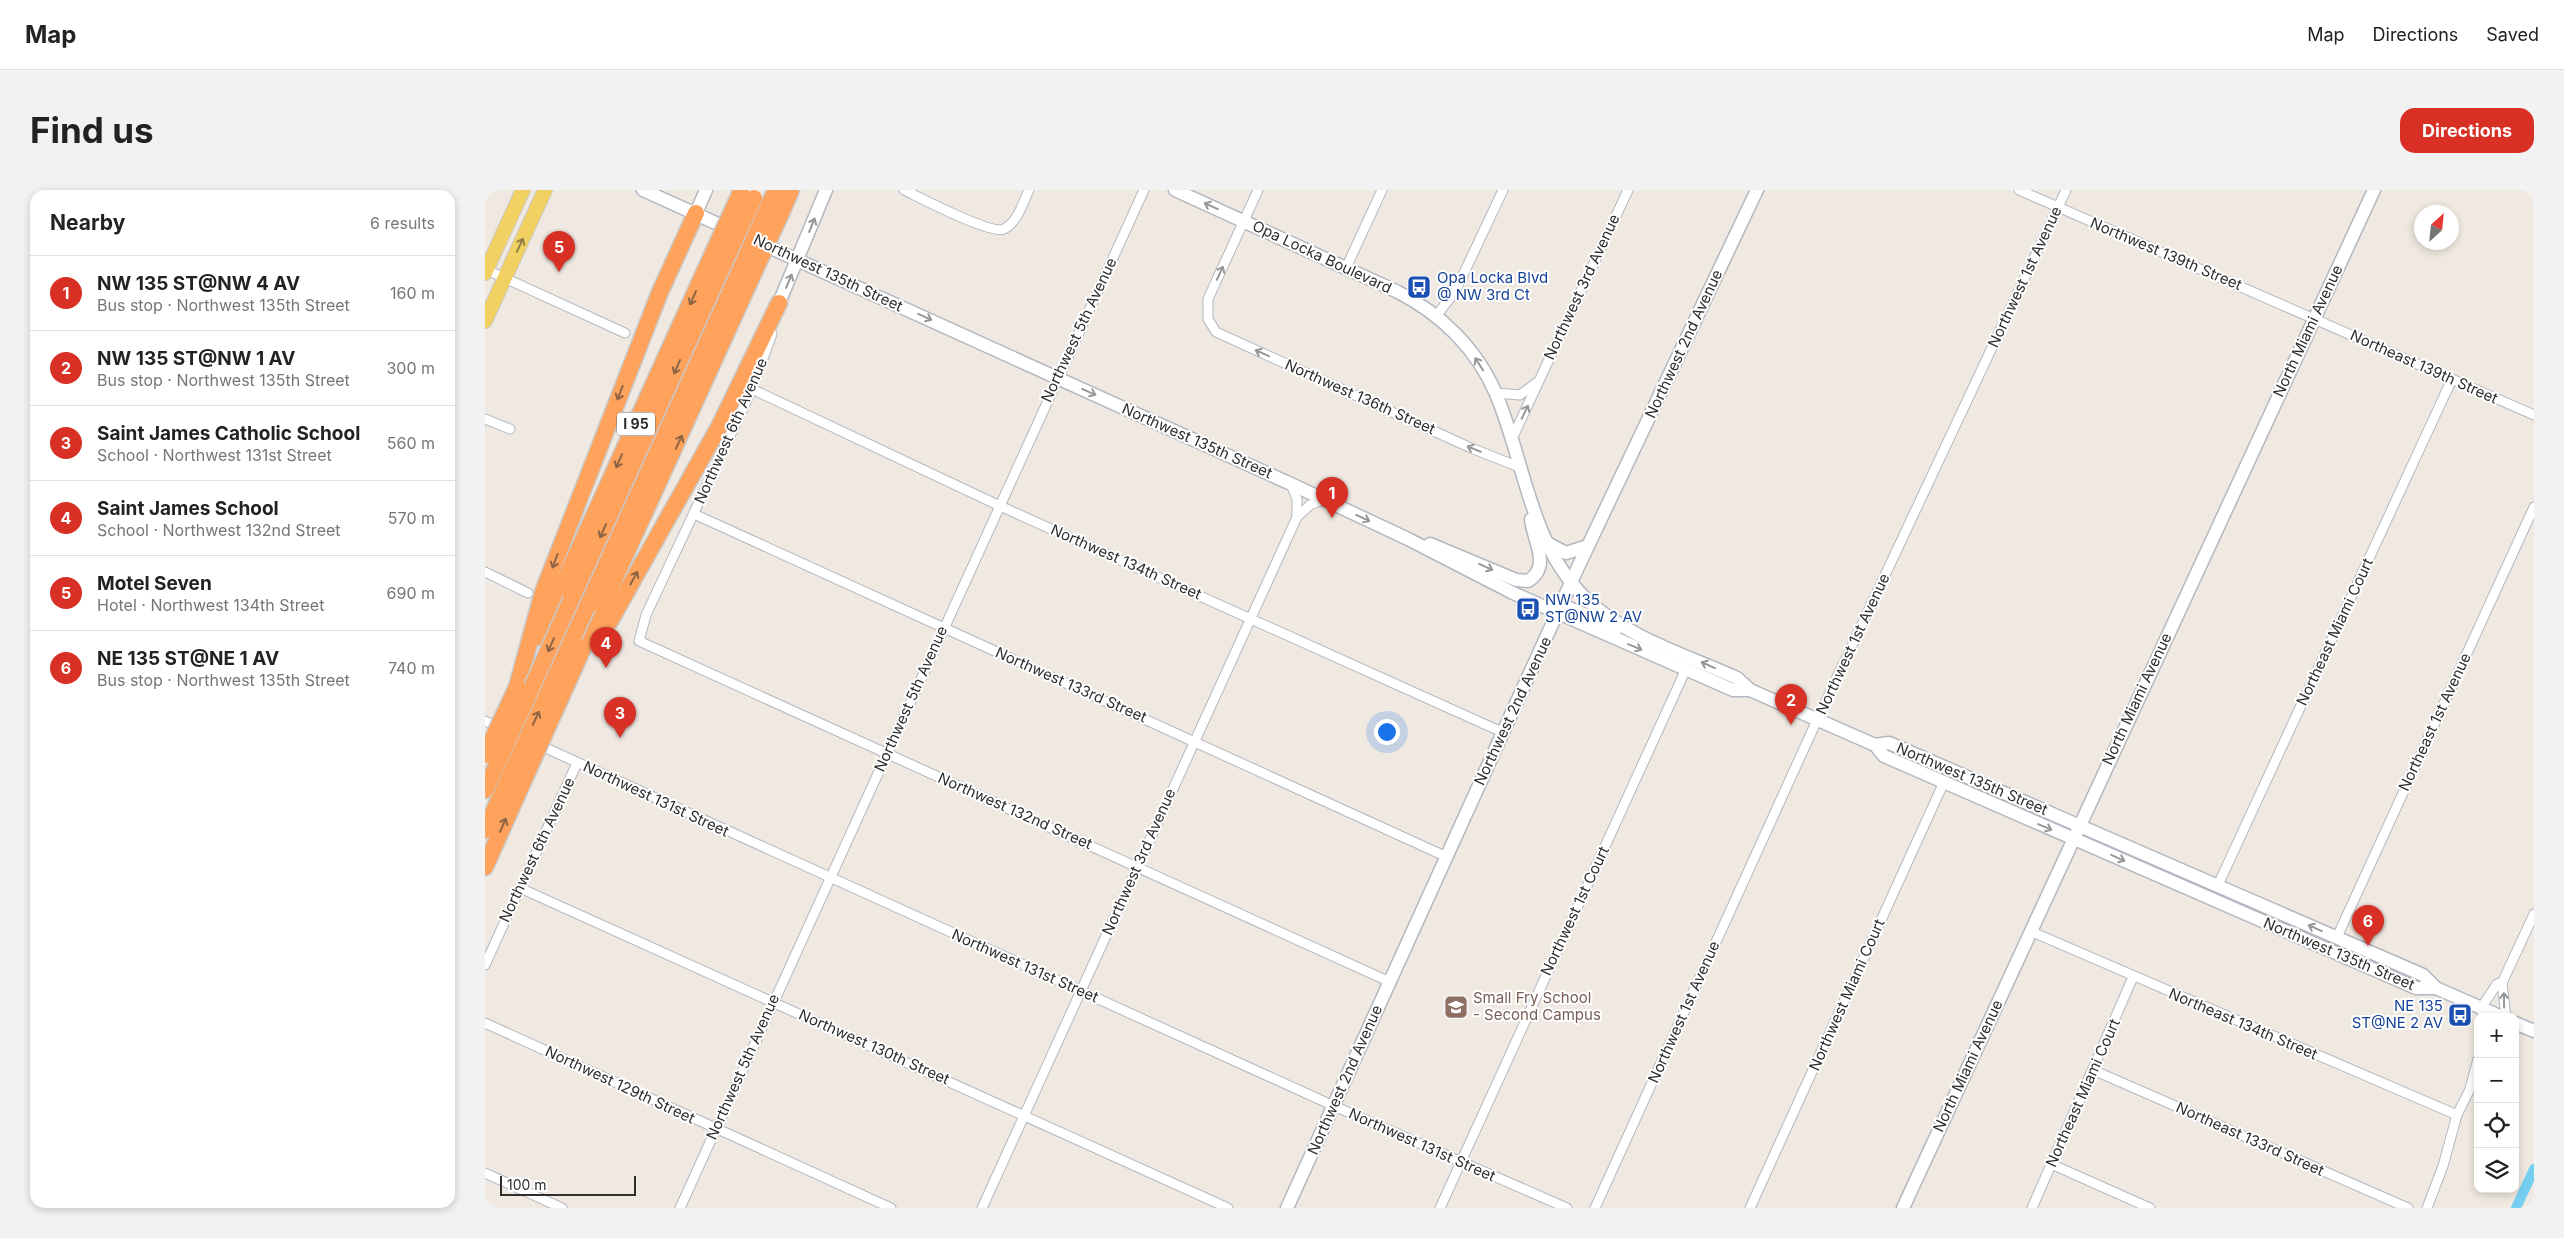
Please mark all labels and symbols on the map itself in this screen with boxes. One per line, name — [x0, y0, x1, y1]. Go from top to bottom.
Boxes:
one-way arrow — [1204, 201, 1219, 211]
street label: Northwest 1st Avenue — [1983, 203, 2066, 350]
north arrow — [2414, 205, 2459, 250]
street label: Northwest 3rd Avenue — [1539, 211, 1624, 363]
street label: Northwest 139th Street — [2087, 213, 2245, 294]
street label: Opa Locka Boulevard — [1250, 216, 1395, 297]
one-way arrow — [807, 218, 817, 233]
street label: Northwest 135th Street — [751, 230, 906, 316]
pin: 5 — [543, 231, 575, 272]
one-way arrow — [516, 238, 525, 253]
street label: Northwest 5th Avenue — [1037, 254, 1120, 405]
street label: North Miami Avenue — [2269, 262, 2346, 400]
one-way arrow — [1216, 266, 1225, 281]
street label: Northwest 2nd Avenue — [1641, 266, 1726, 421]
place label: Opa Locka Blvd @ NW 3rd Ct — [1437, 268, 1548, 304]
one-way arrow — [784, 274, 794, 289]
bus stop icon: Opa Locka Blvd @ NW 3rd Ct — [1406, 274, 1432, 300]
one-way arrow — [688, 290, 697, 305]
one-way arrow — [917, 313, 932, 323]
street label: Northeast 139th Street — [2347, 325, 2501, 408]
one-way arrow — [1255, 347, 1270, 357]
street label: Northwest 6th Avenue — [690, 355, 771, 507]
street label: Northwest 136th Street — [1282, 355, 1438, 438]
one-way arrow — [1474, 357, 1484, 371]
one-way arrow — [672, 359, 682, 374]
one-way arrow — [615, 386, 624, 401]
one-way arrow — [1081, 387, 1096, 397]
street label: Northwest 135th Street — [1119, 399, 1275, 482]
one-way arrow — [1520, 405, 1530, 420]
road number: I 95 — [617, 412, 655, 435]
one-way arrow — [674, 435, 684, 450]
one-way arrow — [1467, 443, 1482, 453]
one-way arrow — [613, 454, 623, 469]
pin: 1 — [1316, 477, 1348, 518]
one-way arrow — [1356, 513, 1371, 523]
street label: Northwest 134th Street — [1048, 520, 1205, 603]
one-way arrow — [597, 523, 607, 538]
one-way arrow — [550, 553, 560, 568]
street label: Northeast Miami Court — [2292, 555, 2377, 709]
one-way arrow — [1478, 562, 1493, 572]
street label: Northwest 1st Avenue — [1811, 570, 1894, 717]
one-way arrow — [629, 571, 639, 586]
place label: NW 135 ST@NW 2 AV — [1545, 590, 1642, 626]
bus stop icon: NW 135 ST@NW 2 AV — [1515, 596, 1541, 622]
street label: Northwest 5th Avenue — [870, 623, 951, 775]
pin: 4 — [590, 627, 622, 668]
street label: North Miami Avenue — [2098, 630, 2175, 768]
street label: Northwest 2nd Avenue — [1470, 633, 1555, 788]
one-way arrow — [546, 637, 556, 652]
one-way arrow — [1627, 642, 1642, 652]
street label: Northwest 133rd Street — [993, 643, 1150, 727]
street label: Northeast 1st Avenue — [2394, 650, 2475, 794]
one-way arrow — [1701, 660, 1716, 670]
pin: 2 — [1775, 684, 1807, 725]
pin: 3 — [604, 697, 636, 738]
one-way arrow — [532, 711, 542, 726]
your location — [1374, 719, 1400, 745]
street label: Northwest 135th Street — [1894, 738, 2051, 819]
street label: Northwest 131st Street — [580, 756, 732, 841]
street label: Northwest 132nd Street — [935, 768, 1095, 853]
street label: Northwest 6th Avenue — [495, 774, 578, 925]
street label: Northwest 3rd Avenue — [1098, 786, 1179, 938]
one-way arrow — [499, 818, 509, 833]
one-way arrow — [2038, 823, 2053, 832]
street label: Northwest 1st Court — [1536, 843, 1613, 978]
one-way arrow — [2110, 854, 2125, 864]
pin: 6 — [2352, 905, 2384, 946]
street label: Northwest 135th Street — [2261, 913, 2418, 994]
street label: Northwest Miami Court — [1805, 916, 1889, 1074]
one-way arrow — [2308, 923, 2323, 932]
street label: Northwest 131st Street — [949, 925, 1102, 1007]
street label: Northwest 1st Avenue — [1644, 938, 1723, 1086]
street label: Northeast 134th Street — [2166, 984, 2320, 1064]
place label: Small Fry School - Second Campus — [1473, 988, 1601, 1024]
street label: Northwest 5th Avenue — [702, 991, 783, 1143]
one-way arrow — [2499, 992, 2509, 1008]
school or university icon: Small Fry School - Second Campus — [1443, 994, 1469, 1020]
place label: NE 135 ST@NE 2 AV — [2352, 996, 2443, 1032]
street label: North Miami Avenue — [1929, 997, 2006, 1135]
street label: Northwest 2nd Avenue — [1303, 1002, 1386, 1158]
bus stop icon: NE 135 ST@NE 2 AV — [2447, 1002, 2473, 1028]
street label: Northwest 130th Street — [796, 1005, 953, 1088]
street label: Northeast Miami Court — [2041, 1016, 2124, 1170]
street label: Northwest 129th Street — [542, 1042, 698, 1128]
street label: Northeast 133rd Street — [2173, 1097, 2327, 1180]
street label: Northwest 131st Street — [1346, 1104, 1499, 1186]
scale bar — [500, 1173, 636, 1196]

